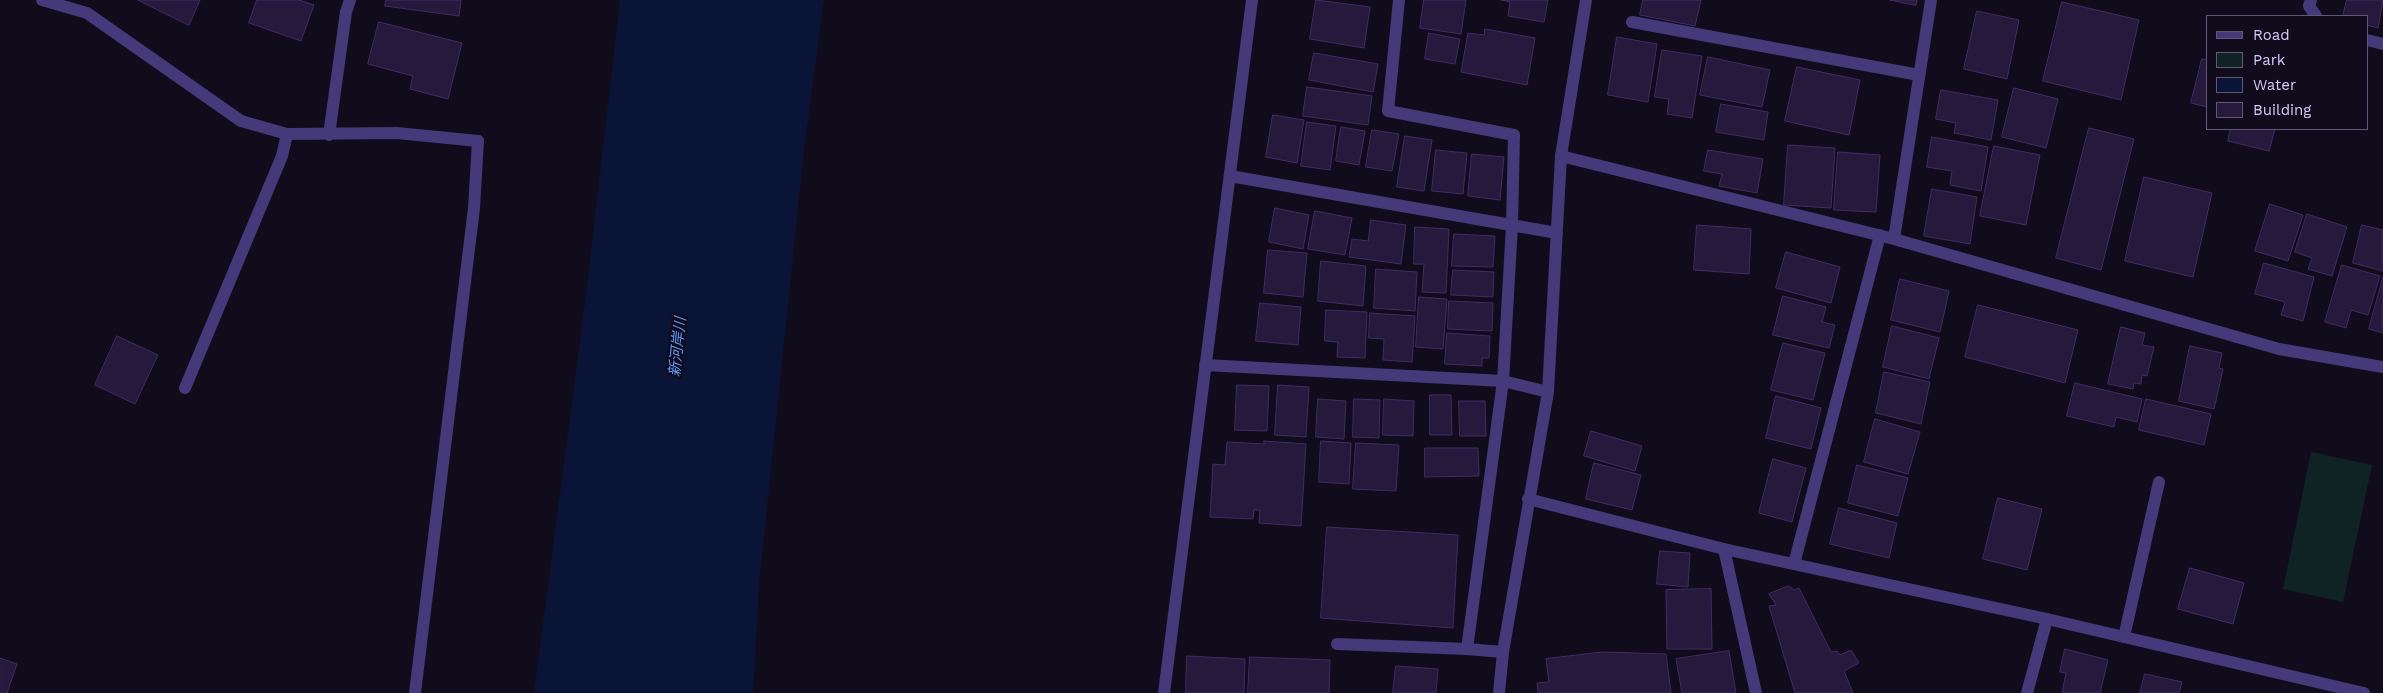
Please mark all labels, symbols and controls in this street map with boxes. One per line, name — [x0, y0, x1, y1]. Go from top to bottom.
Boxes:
legend — [2206, 15, 2368, 130]
text: Road — [2253, 26, 2290, 44]
text: Park — [2253, 51, 2285, 69]
text: Water — [2253, 76, 2296, 94]
text: Building — [2253, 101, 2311, 119]
water label: 新河岸川 — [666, 316, 690, 378]

